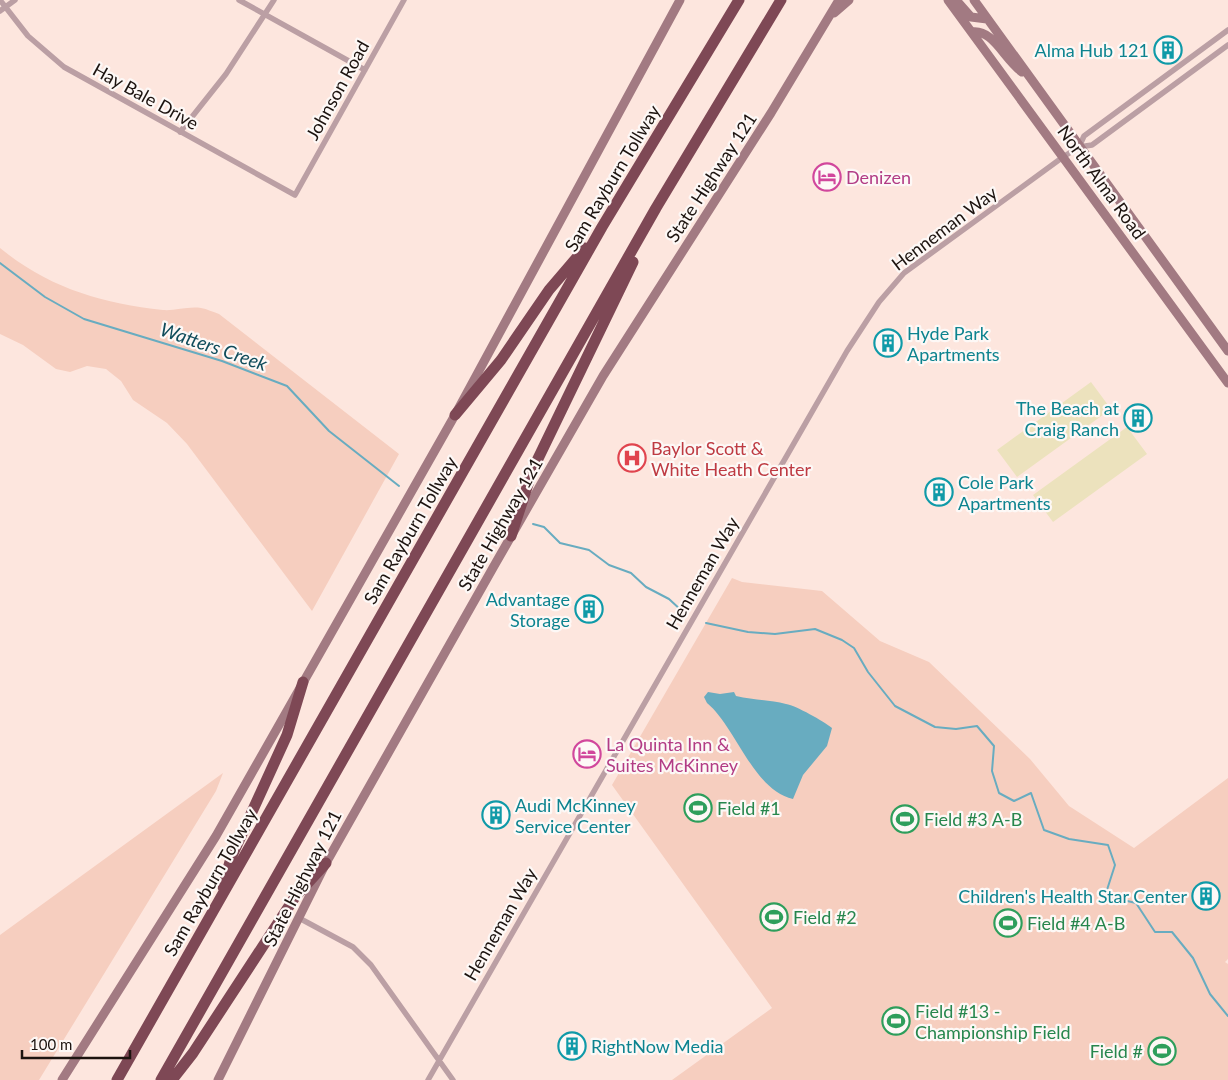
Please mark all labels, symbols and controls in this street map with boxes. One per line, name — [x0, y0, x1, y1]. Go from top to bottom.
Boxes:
building icon: Alma Hub 121 — [1153, 35, 1183, 65]
street label: Johnson Road — [301, 36, 373, 144]
place label: Alma Hub 121 — [1035, 39, 1149, 61]
street label: Hay Bale Drive — [89, 58, 203, 134]
street label: Sam Rayburn Tollway — [560, 100, 665, 255]
street label: State Highway 121 — [661, 108, 761, 246]
street label: North Alma Road — [1053, 121, 1151, 243]
hotel icon: Denizen — [812, 162, 842, 192]
place label: Denizen — [846, 166, 911, 188]
street label: Henneman Way — [887, 181, 1002, 275]
water label: Watters Creek — [157, 317, 271, 375]
place label: Hyde Park Apartments — [907, 322, 1000, 365]
building icon: Hyde Park Apartments — [873, 328, 903, 358]
place label: The Beach at Craig Ranch — [1016, 397, 1120, 440]
building icon: The Beach at Craig Ranch — [1123, 403, 1153, 433]
place label: Baylor Scott & White Heath Center — [651, 437, 812, 480]
hospital icon: Baylor Scott & White Heath Center — [617, 443, 647, 473]
street label: Sam Rayburn Tollway — [359, 452, 462, 608]
street label: State Highway 121 — [453, 454, 547, 594]
place label: Cole Park Apartments — [958, 471, 1051, 514]
building icon: Cole Park Apartments — [924, 477, 954, 507]
street label: Henneman Way — [661, 512, 743, 633]
place label: Advantage Storage — [486, 588, 570, 631]
building icon: Advantage Storage — [574, 594, 604, 624]
place label: La Quinta Inn & Suites McKinney — [606, 733, 739, 776]
hotel icon: La Quinta Inn & Suites McKinney — [572, 739, 602, 769]
sports icon: Field #1 — [683, 793, 713, 823]
place label: Audi McKinney Service Center — [515, 794, 637, 837]
place label: Field #1 — [717, 797, 781, 819]
building icon: Audi McKinney Service Center — [481, 800, 511, 830]
street label: Sam Rayburn Tollway — [159, 804, 262, 960]
sports icon: Field #3 A-B — [890, 804, 920, 834]
street label: State Highway 121 — [258, 806, 346, 950]
place label: Field #3 A-B — [924, 808, 1022, 830]
street label: Henneman Way — [459, 863, 541, 984]
building icon: Children's Health Star Center — [1191, 881, 1221, 911]
place label: Children's Health Star Center — [958, 885, 1187, 907]
sports icon: Field #2 — [759, 902, 789, 932]
place label: Field #2 — [793, 906, 857, 928]
sports icon: Field #4 A-B — [993, 908, 1023, 938]
place label: Field #4 A-B — [1027, 912, 1125, 934]
place label: Field #13 - Championship Field — [915, 1000, 1071, 1043]
sports icon: Field #13 - Championship Field — [881, 1006, 911, 1036]
scale bar — [22, 1028, 130, 1060]
building icon: RightNow Media — [557, 1031, 587, 1061]
text: 100 m — [30, 1035, 72, 1053]
place label: RightNow Media — [591, 1035, 723, 1057]
sports icon: Field # — [1147, 1036, 1177, 1066]
place label: Field # — [1090, 1040, 1143, 1062]

